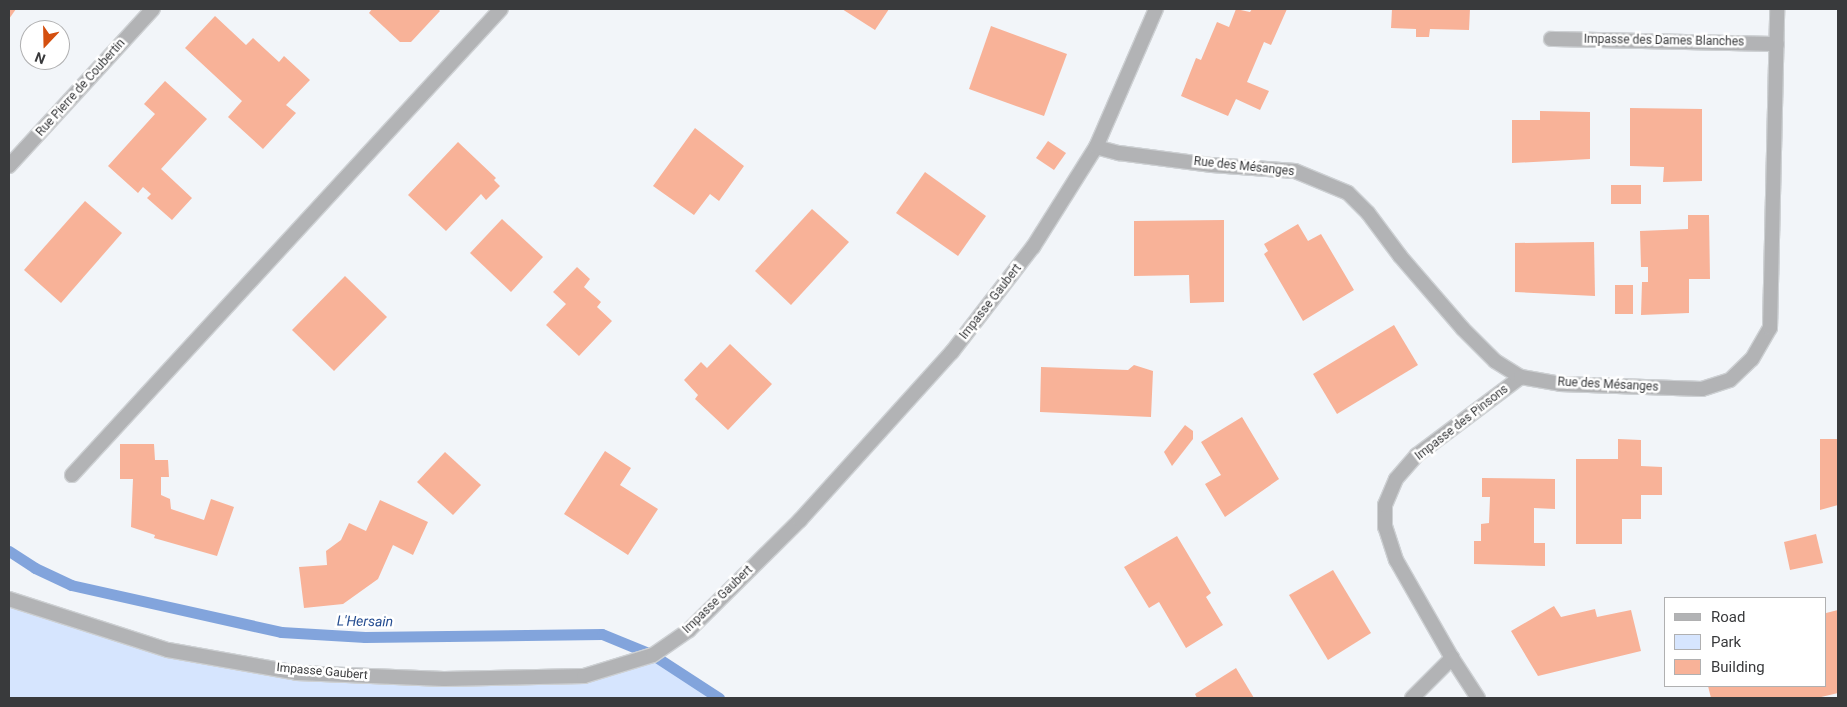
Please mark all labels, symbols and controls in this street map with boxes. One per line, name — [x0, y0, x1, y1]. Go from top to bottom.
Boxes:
north arrow — [20, 20, 70, 70]
street label: Impasse des Dames Blanches — [1584, 32, 1744, 50]
street label: Rue Pierre de Coubertin — [34, 36, 128, 140]
text: N — [33, 49, 47, 67]
street label: Rue des Mésanges — [1193, 155, 1295, 179]
street label: Impasse Gaubert — [957, 262, 1025, 342]
street label: Rue des Mésanges — [1557, 375, 1659, 395]
street label: Impasse des Pinsons — [1413, 382, 1511, 464]
street label: Impasse Gaubert — [680, 563, 756, 637]
legend — [1664, 597, 1827, 687]
text: Road — [1711, 608, 1745, 626]
water label: L'Hersain — [337, 612, 393, 630]
text: Park — [1711, 633, 1741, 651]
text: Building — [1711, 658, 1765, 676]
street label: Impasse Gaubert — [276, 661, 368, 683]

